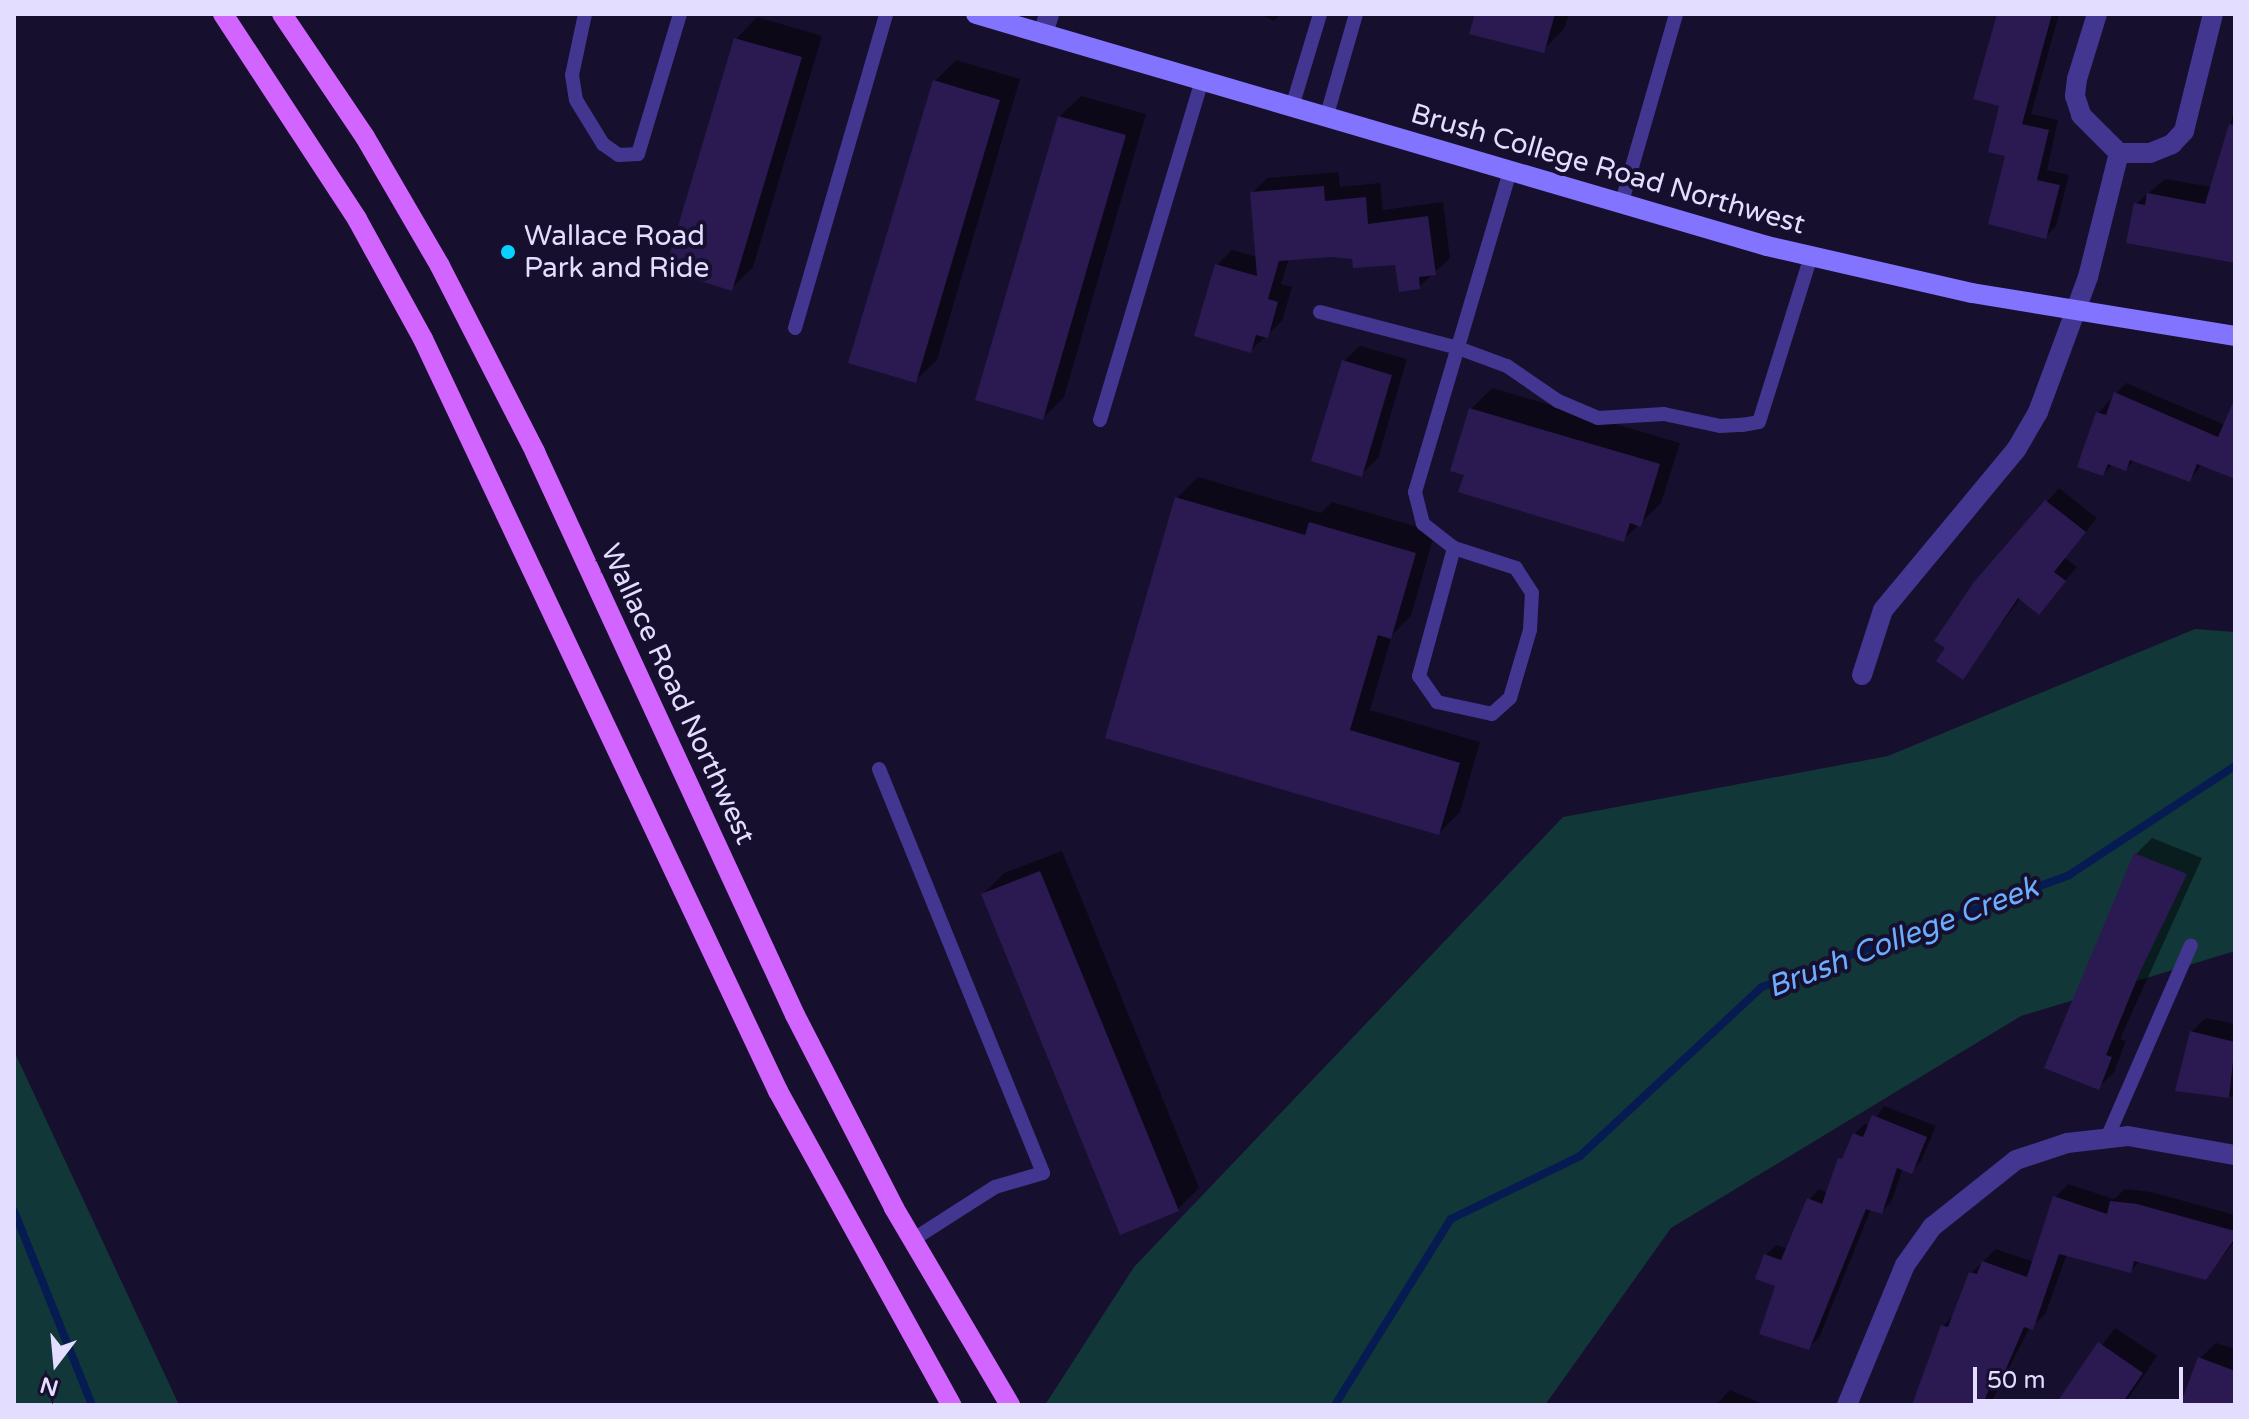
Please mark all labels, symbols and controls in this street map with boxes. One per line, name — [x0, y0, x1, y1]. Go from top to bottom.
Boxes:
street label: Brush College Road Northwest — [1407, 97, 1809, 241]
place label: Wallace Road Park and Ride — [524, 219, 709, 285]
marker: Wallace Road Park and Ride — [499, 243, 517, 261]
street label: Wallace Road Northwest — [594, 539, 762, 849]
water label: Brush College Creek — [1763, 870, 2043, 1006]
north arrow — [16, 1323, 96, 1403]
scale bar — [1977, 1351, 2187, 1401]
text: 50 m — [1987, 1366, 2045, 1395]
text: N — [37, 1371, 61, 1401]

